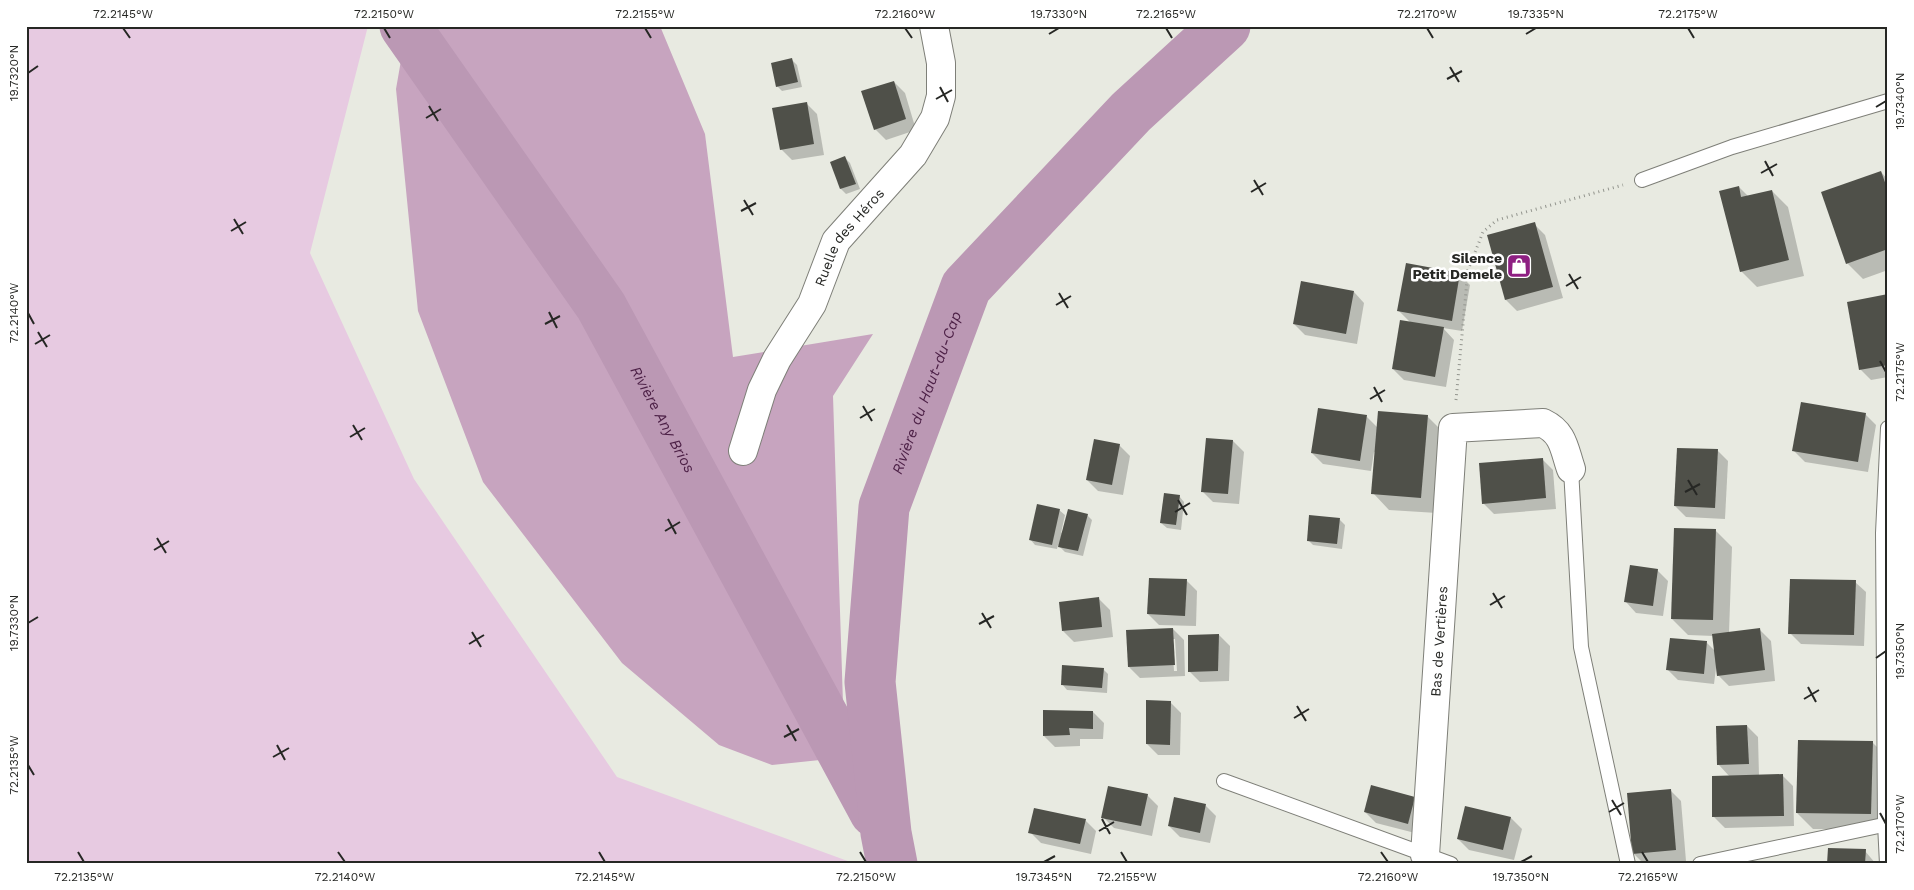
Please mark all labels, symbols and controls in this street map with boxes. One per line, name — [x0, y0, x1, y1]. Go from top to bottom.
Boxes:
text: 72.2145°W — [93, 7, 153, 21]
text: 72.2150°W — [354, 7, 415, 21]
text: 72.2155°W — [615, 7, 675, 21]
text: 72.2160°W — [875, 7, 936, 21]
text: 19.7330°N — [1031, 7, 1087, 21]
text: 72.2165°W — [1136, 7, 1196, 21]
text: 72.2170°W — [1397, 7, 1457, 21]
text: 19.7335°N — [1508, 7, 1564, 21]
text: 72.2175°W — [1658, 7, 1718, 21]
text: 19.7320°N — [7, 45, 21, 101]
text: 19.7340°N — [1893, 73, 1907, 129]
street label: Ruelle des Héros — [811, 185, 887, 289]
place label: Silence Petit Demele — [1412, 250, 1502, 282]
shop icon: Silence Petit Demele — [1506, 253, 1532, 279]
text: 72.2140°W — [7, 282, 21, 343]
water label: Rivière du Haut-du-Cap — [888, 309, 965, 477]
text: 72.2175°W — [1893, 342, 1907, 402]
water label: Rivière Any Brios — [626, 363, 699, 476]
street label: Bas de Vertières — [1427, 586, 1451, 697]
text: 19.7330°N — [7, 595, 21, 651]
text: 19.7350°N — [1893, 623, 1907, 679]
text: 72.2135°W — [7, 735, 21, 795]
text: 72.2170°W — [1893, 794, 1907, 854]
text: 72.2135°W — [54, 870, 114, 884]
text: 72.2140°W — [315, 870, 376, 884]
text: 72.2145°W — [575, 870, 635, 884]
text: 72.2150°W — [836, 870, 897, 884]
text: 19.7345°N — [1016, 870, 1072, 884]
text: 72.2155°W — [1097, 870, 1157, 884]
text: 72.2160°W — [1358, 870, 1419, 884]
text: 19.7350°N — [1493, 870, 1549, 884]
text: 72.2165°W — [1618, 870, 1678, 884]

